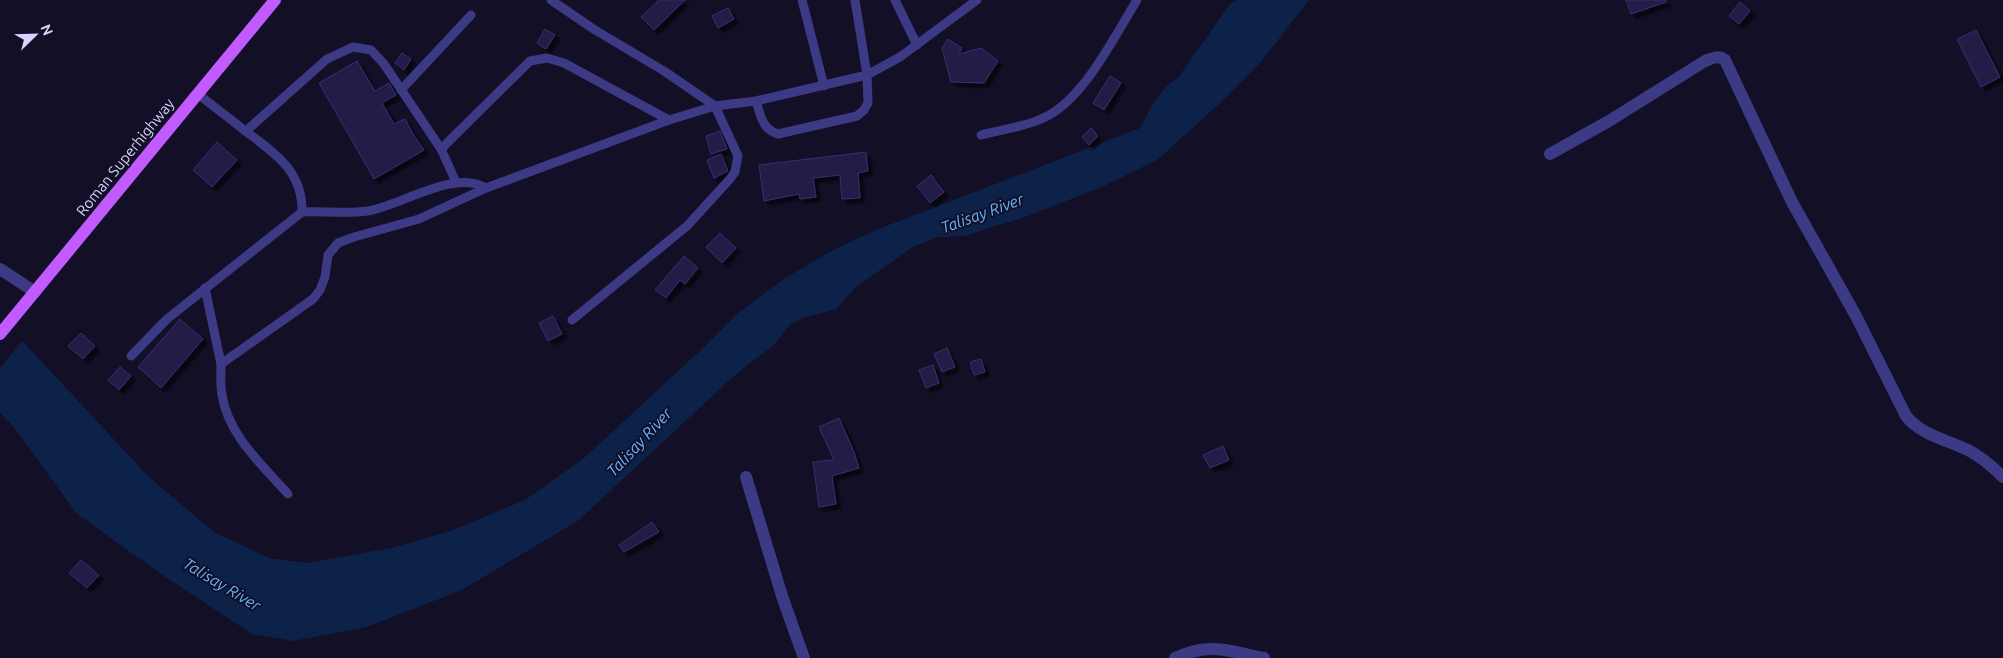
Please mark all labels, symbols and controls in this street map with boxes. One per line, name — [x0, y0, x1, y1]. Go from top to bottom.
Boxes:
north arrow — [10, 10, 60, 60]
text: N — [38, 22, 56, 38]
street label: Roman Superhighway — [72, 95, 178, 219]
water label: Talisay River — [938, 189, 1027, 236]
water label: Talisay River — [603, 403, 676, 480]
water label: Talisay River — [180, 554, 265, 615]

